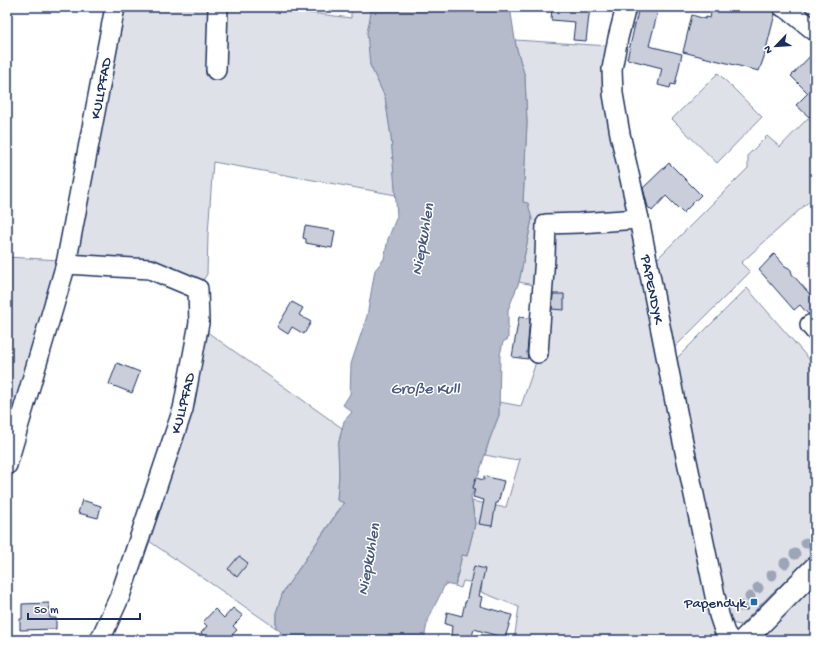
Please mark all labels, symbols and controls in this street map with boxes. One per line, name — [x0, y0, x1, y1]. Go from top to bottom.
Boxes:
north arrow — [756, 26, 796, 66]
text: N — [762, 44, 776, 55]
street label: KULLPFAD — [87, 56, 117, 121]
water label: Niepkuhlen — [409, 202, 440, 277]
street label: PAPENDYK — [635, 253, 667, 327]
street label: KULLPFAD — [168, 371, 200, 436]
water label: Große Kull — [390, 381, 461, 400]
water label: Niepkuhlen — [355, 522, 386, 597]
scale bar — [28, 595, 140, 621]
place label: Papendyk — [683, 595, 747, 613]
marker: Papendyk — [749, 597, 759, 607]
text: 50 m — [34, 604, 59, 618]

